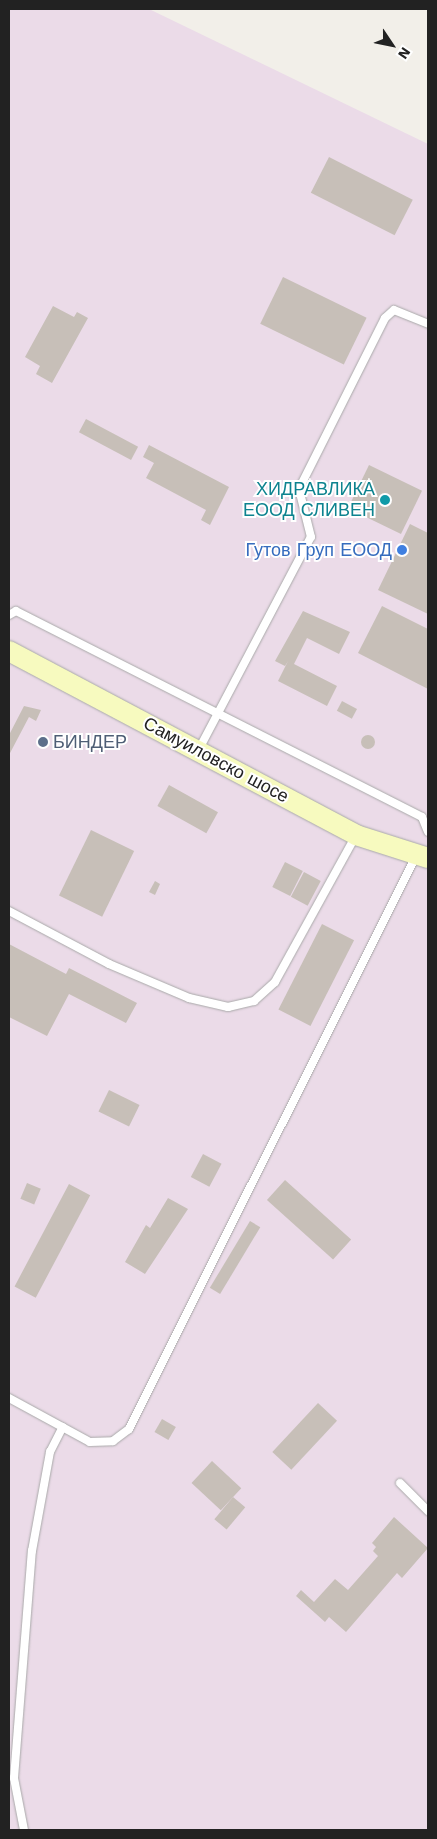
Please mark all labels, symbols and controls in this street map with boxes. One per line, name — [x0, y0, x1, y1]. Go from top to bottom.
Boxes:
north arrow — [367, 20, 417, 70]
text: N — [395, 45, 414, 62]
place label: ХИДРАВЛИКА ЕООД СЛИВЕН — [243, 479, 375, 522]
marker: ХИДРАВЛИКА ЕООД СЛИВЕН — [379, 494, 391, 506]
place label: Гутов Груп ЕООД — [245, 539, 392, 561]
marker: Гутов Груп ЕООД — [396, 544, 408, 556]
street label: Самуиловско шосе — [140, 713, 292, 807]
place label: БИНДЕР — [53, 731, 127, 753]
marker: БИНДЕР — [37, 736, 49, 748]

